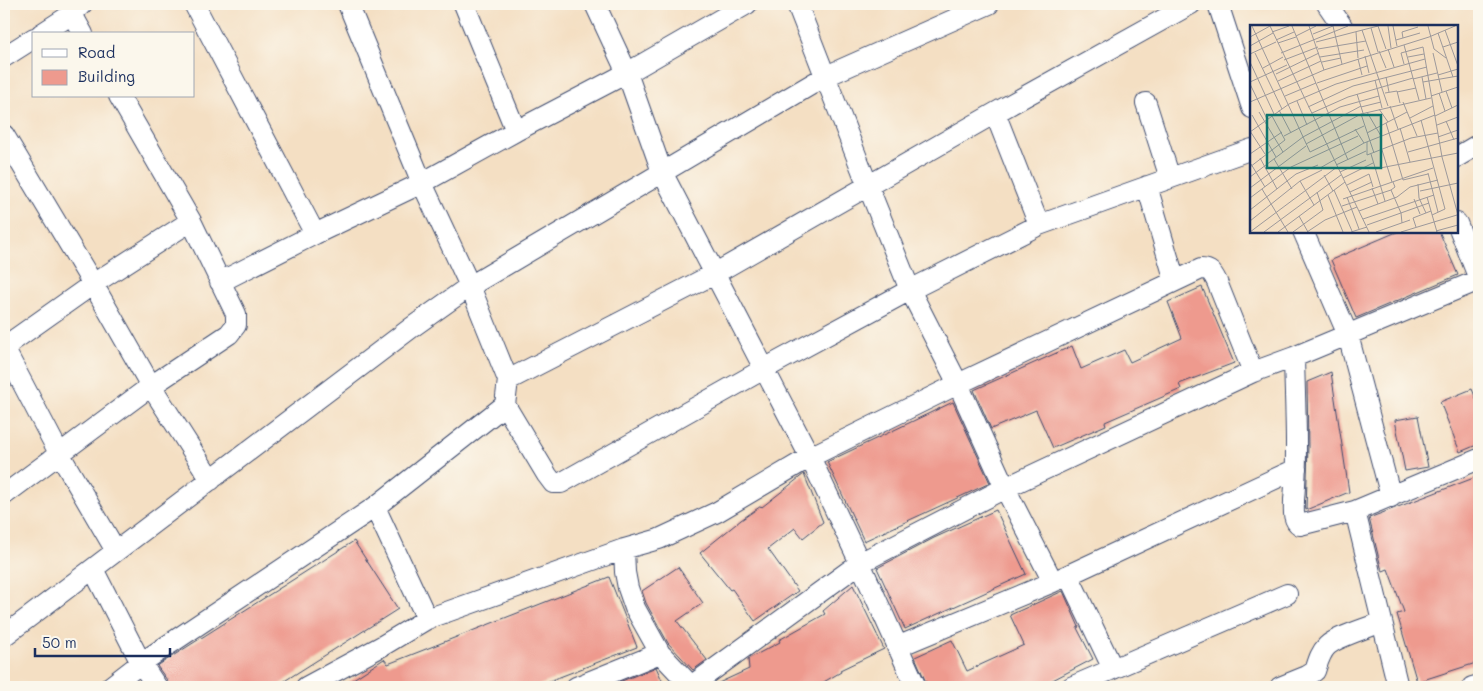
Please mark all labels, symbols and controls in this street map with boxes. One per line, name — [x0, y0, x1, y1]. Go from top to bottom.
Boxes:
inset map — [1250, 25, 1458, 232]
legend — [32, 32, 195, 98]
text: Road — [78, 42, 115, 62]
text: Building — [78, 66, 135, 86]
scale bar — [35, 626, 170, 658]
text: 50 m — [42, 632, 77, 652]

